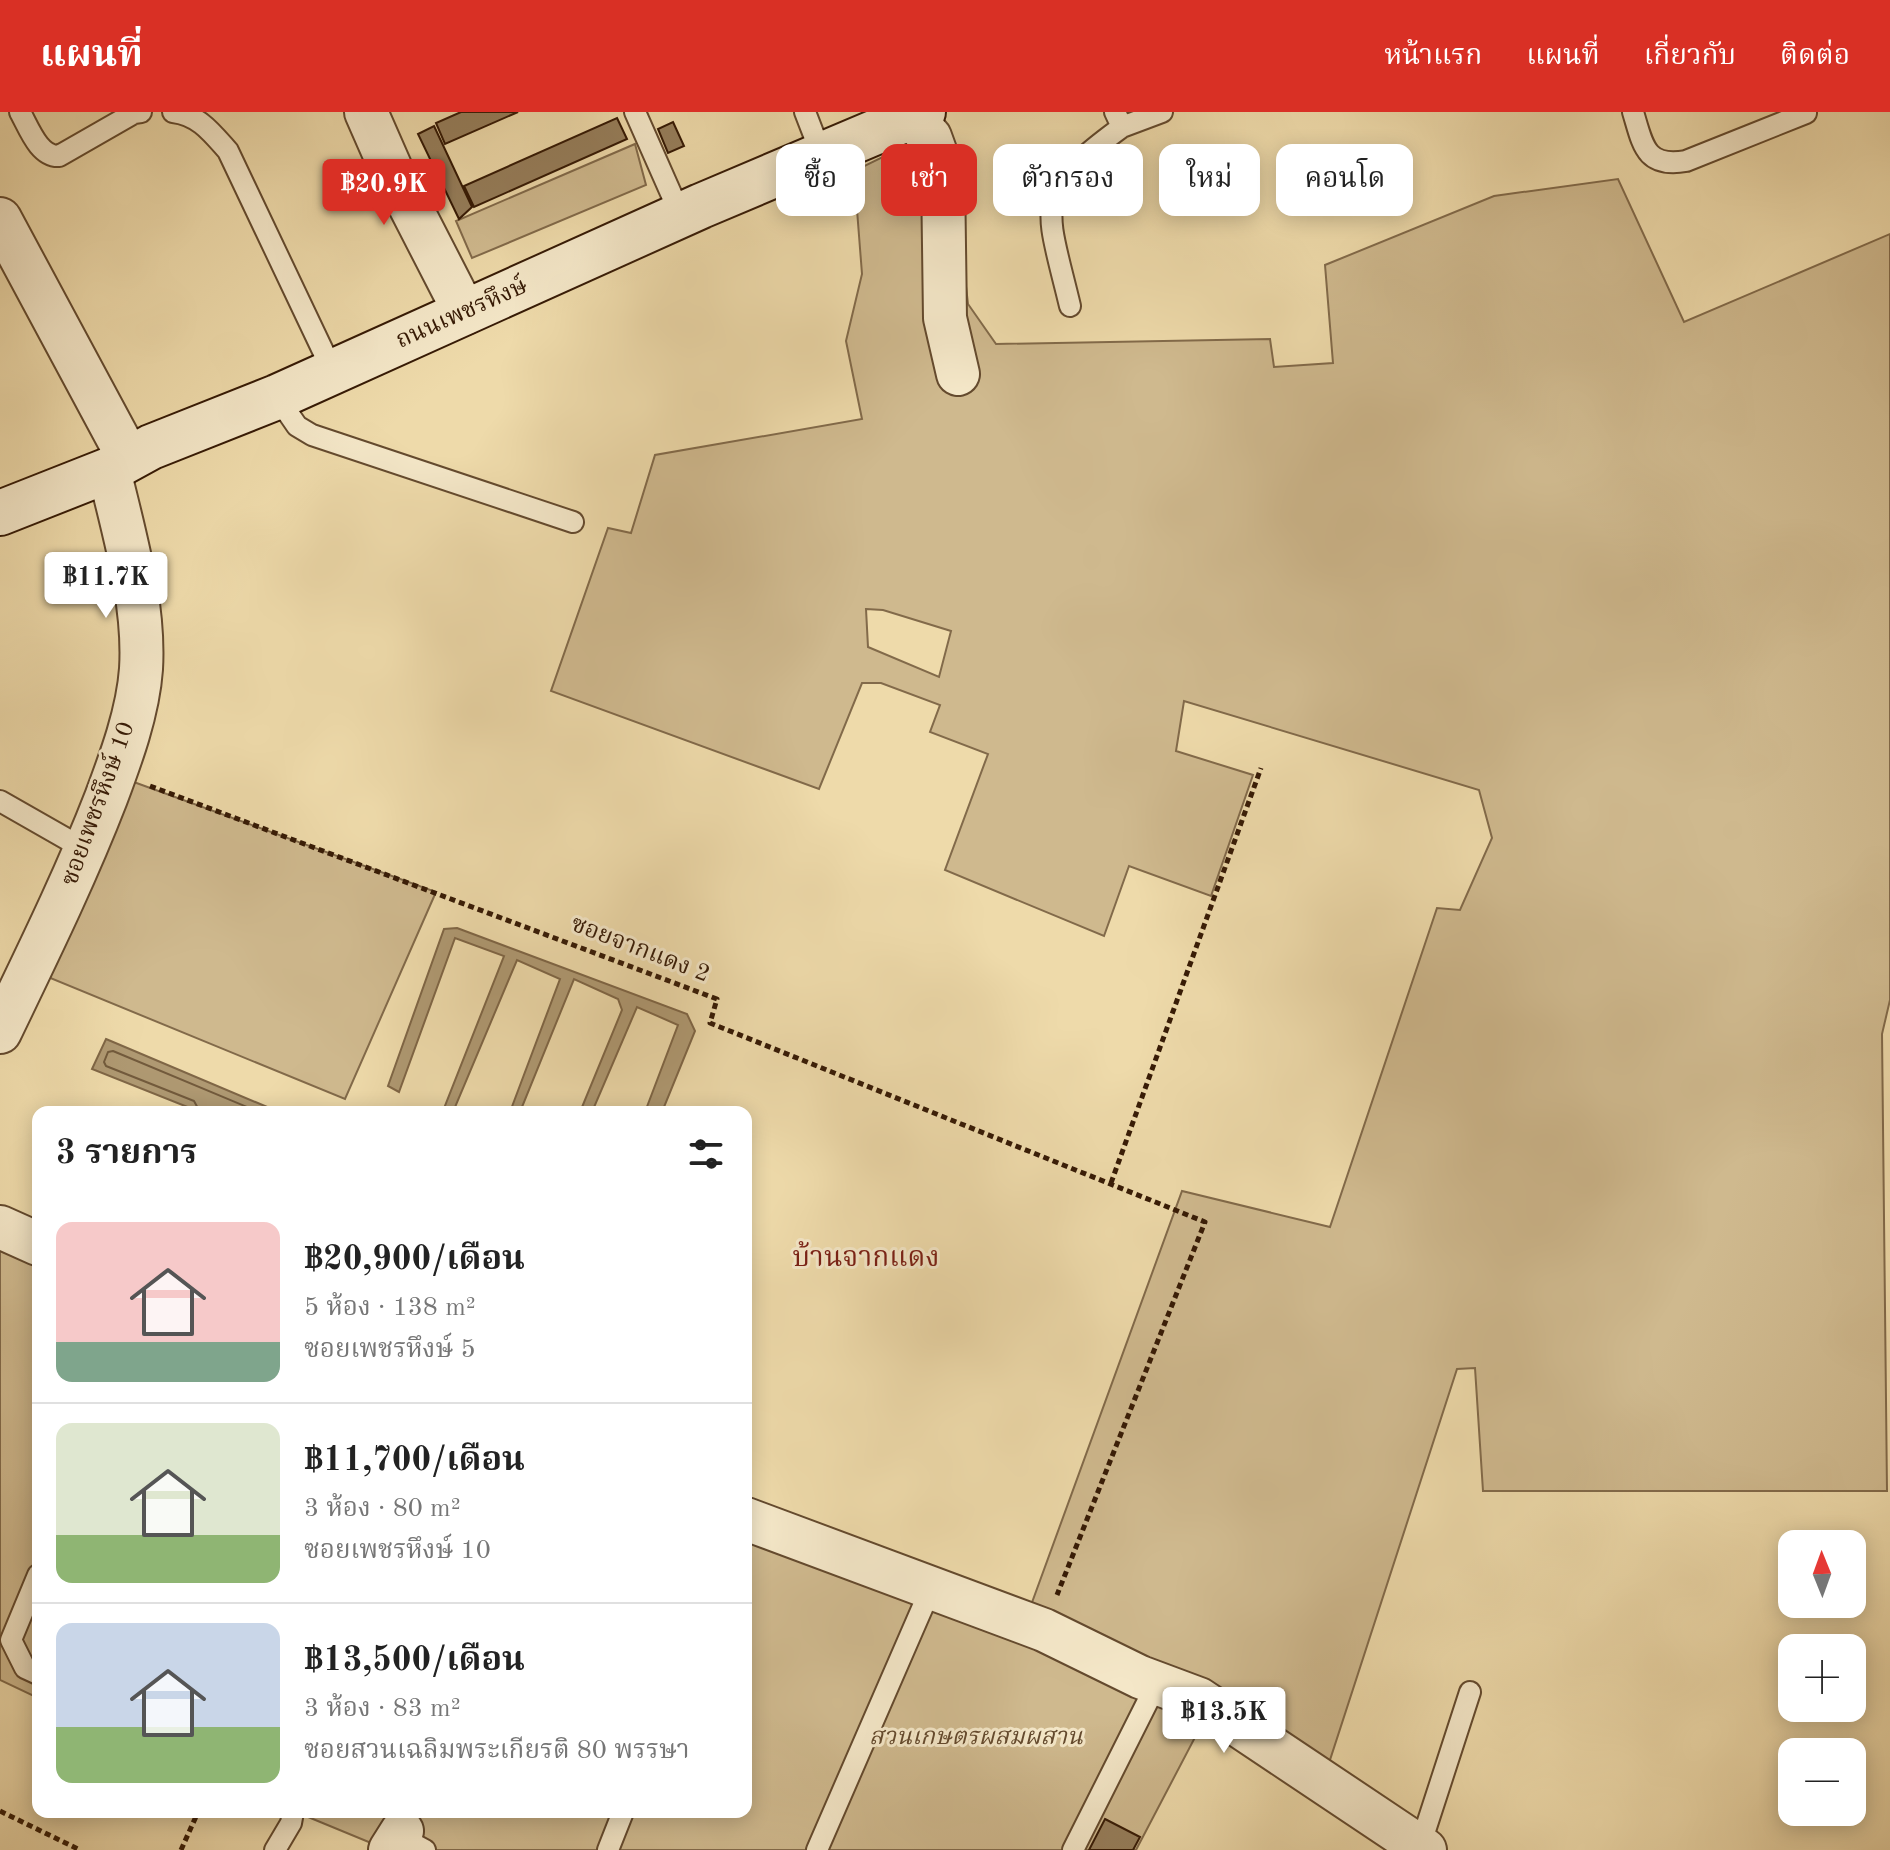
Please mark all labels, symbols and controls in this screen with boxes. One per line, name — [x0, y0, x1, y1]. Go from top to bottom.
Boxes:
text: แผนที่ — [40, 37, 143, 75]
text: หน้าแรก — [1384, 43, 1482, 71]
text: แผนที่ — [1526, 43, 1600, 71]
text: เกี่ยวกับ — [1644, 43, 1736, 71]
text: ติดต่อ — [1780, 43, 1850, 71]
chip: ซื้อ — [776, 144, 865, 216]
chip: เช่า — [881, 144, 977, 216]
chip: ตัวกรอง — [993, 144, 1143, 216]
chip: ใหม่ — [1159, 144, 1260, 216]
chip: คอนโด — [1276, 144, 1413, 216]
pin: ฿20.9K — [319, 159, 449, 227]
text: ฿20.9K — [340, 172, 428, 198]
street label: ถนนเพชรหึงษ์ — [390, 269, 532, 354]
pin: ฿11.7K — [41, 552, 171, 620]
text: ฿11.7K — [62, 565, 150, 591]
street label: ซอยเพชรหึงษ์ 10 — [53, 717, 140, 889]
street label: ซอยจากแดง 2 — [567, 913, 713, 987]
icon: filters — [684, 1132, 728, 1176]
text: 3 รายการ — [56, 1137, 197, 1171]
district label: บ้านจากแดง — [793, 1241, 939, 1273]
text: ฿20,900/เดือน — [304, 1243, 525, 1277]
icon: home — [120, 1254, 216, 1350]
text: 5 ห้อง · 138 m² — [304, 1295, 476, 1321]
text: ซอยเพชรหึงษ์ 5 — [304, 1337, 476, 1363]
text: ฿11,700/เดือน — [304, 1444, 525, 1478]
icon: home — [120, 1455, 216, 1551]
text: 3 ห้อง · 80 m² — [304, 1496, 461, 1522]
north arrow — [1778, 1530, 1866, 1618]
map controls — [1778, 1530, 1866, 1826]
text: ซอยเพชรหึงษ์ 10 — [304, 1538, 491, 1564]
button: + — [1778, 1634, 1866, 1722]
text: ฿13,500/เดือน — [304, 1644, 525, 1678]
icon: home — [120, 1655, 216, 1751]
pin: ฿13.5K — [1159, 1687, 1289, 1755]
text: 3 ห้อง · 83 m² — [304, 1696, 461, 1722]
text: ฿13.5K — [1180, 1700, 1268, 1726]
park label: สวนเกษตรผสมผสาน — [869, 1726, 1083, 1750]
text: ซอยสวนเฉลิมพระเกียรติ 80 พรรษา — [304, 1738, 690, 1764]
button: − — [1778, 1738, 1866, 1826]

